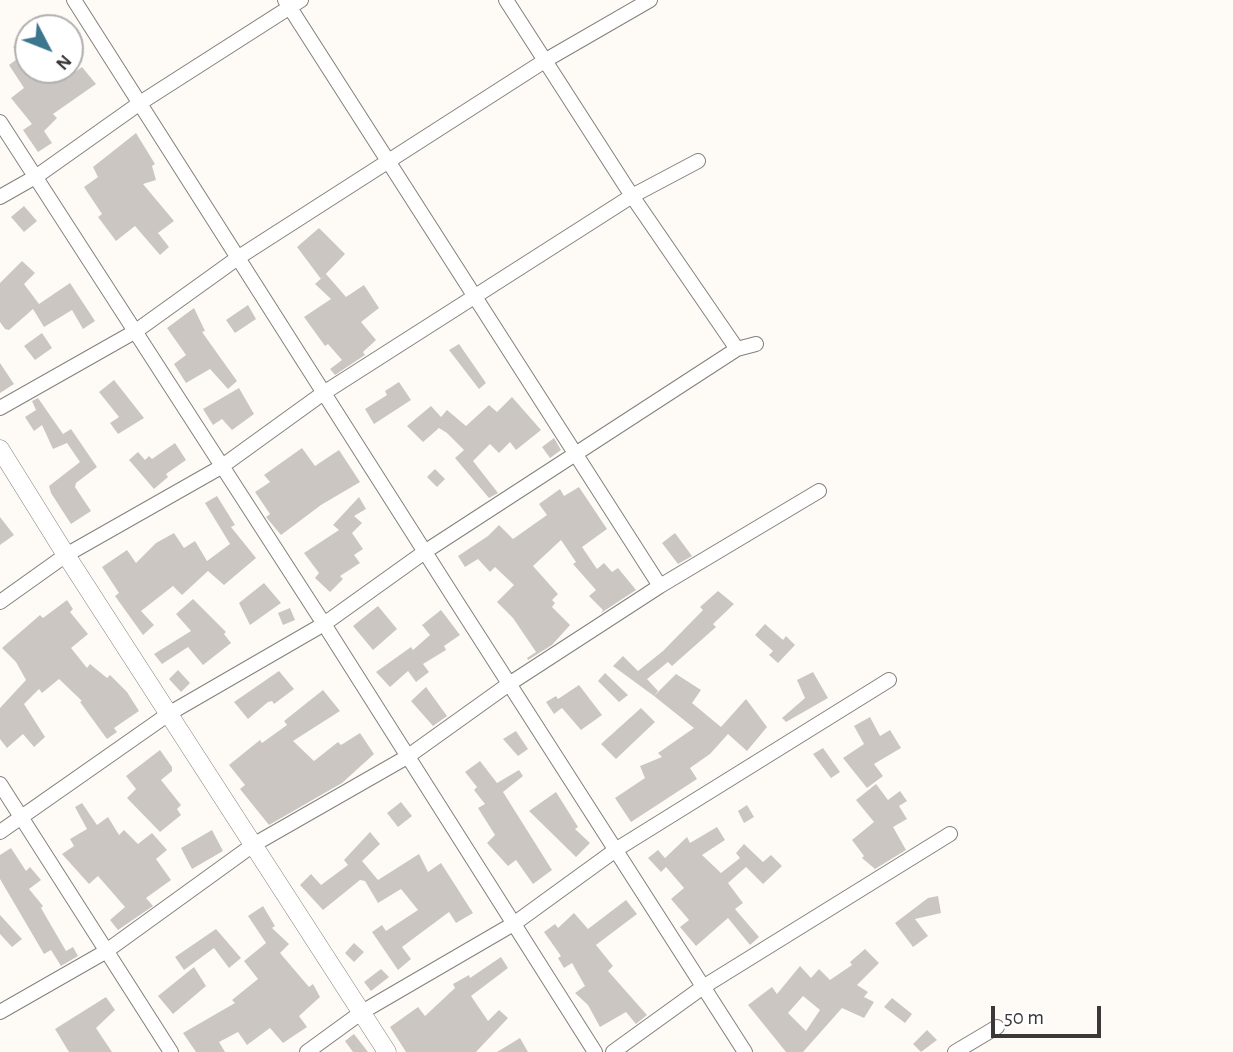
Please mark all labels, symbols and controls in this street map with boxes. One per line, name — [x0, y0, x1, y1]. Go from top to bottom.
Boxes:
north arrow — [14, 14, 84, 84]
text: N — [52, 51, 75, 73]
scale bar — [995, 992, 1105, 1036]
text: 50 m — [1004, 1007, 1044, 1028]

